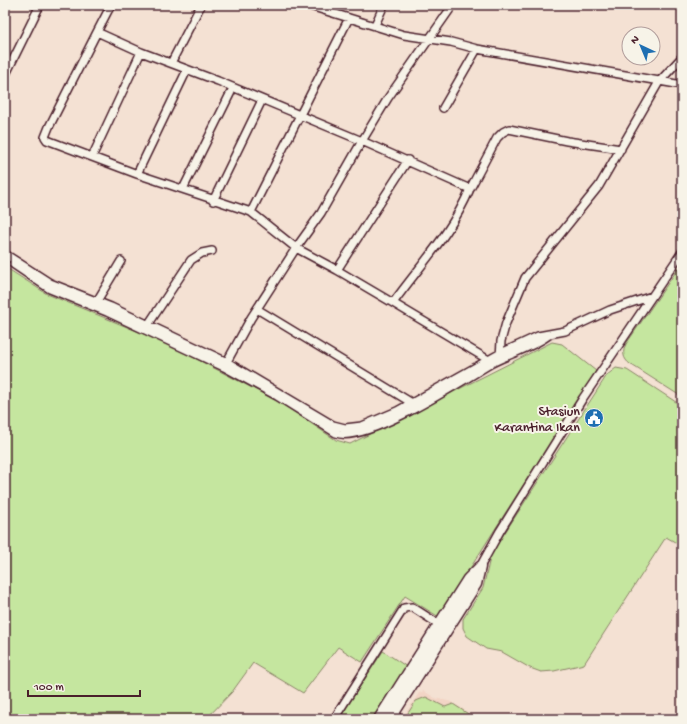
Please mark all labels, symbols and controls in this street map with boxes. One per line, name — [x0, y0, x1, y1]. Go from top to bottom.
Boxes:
north arrow — [621, 26, 661, 66]
text: N — [629, 33, 642, 47]
place label: Stasiun Karantina Ikan — [495, 404, 580, 437]
public building icon: Stasiun Karantina Ikan — [583, 407, 605, 429]
scale bar — [28, 672, 140, 698]
text: 100 m — [33, 681, 64, 695]

